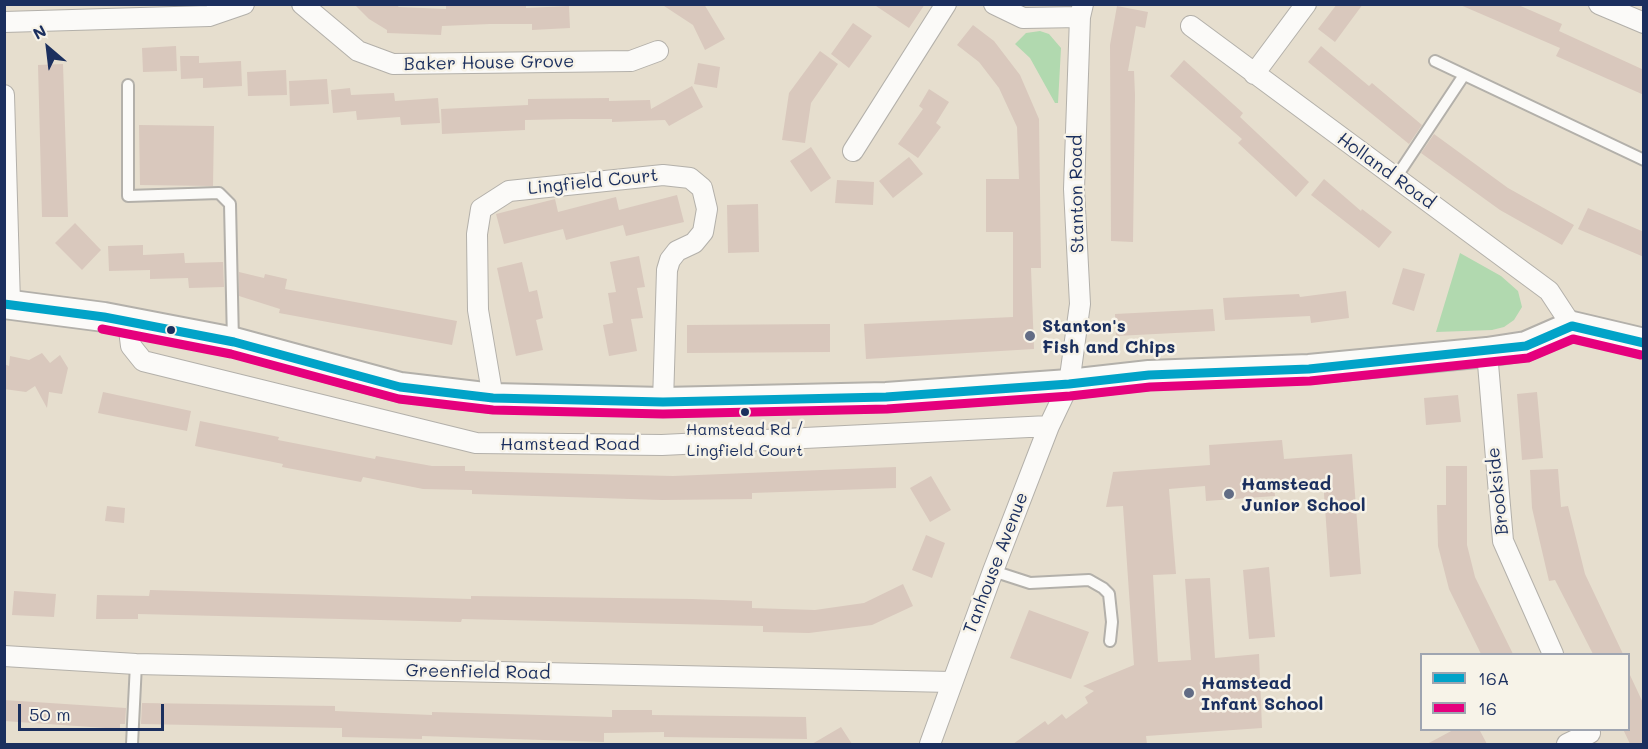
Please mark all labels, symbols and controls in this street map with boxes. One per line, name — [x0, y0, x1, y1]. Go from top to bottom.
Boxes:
north arrow — [18, 18, 78, 78]
text: N — [29, 20, 50, 44]
street label: Baker House Grove — [404, 51, 574, 75]
street label: Holland Road — [1333, 128, 1439, 214]
street label: Stanton Road — [1065, 135, 1089, 253]
street label: Lingfield Court — [527, 164, 659, 200]
place label: Stanton's Fish and Chips — [1042, 315, 1175, 358]
unlabelled marker — [165, 324, 177, 336]
marker: Stanton's Fish and Chips — [1023, 329, 1037, 343]
marker: Hamstead Rd / Lingfield Court — [739, 406, 751, 418]
place label: Hamstead Rd / Lingfield Court — [686, 420, 804, 458]
street label: Hamstead Road — [500, 433, 640, 455]
street label: Brookside — [1483, 446, 1513, 536]
place label: Hamstead Junior School — [1241, 473, 1366, 516]
marker: Hamstead Junior School — [1222, 487, 1236, 501]
street label: Tanhouse Avenue — [959, 489, 1033, 637]
legend — [1420, 653, 1630, 731]
street label: Greenfield Road — [405, 660, 551, 684]
text: 16A — [1478, 666, 1509, 690]
place label: Hamstead Infant School — [1201, 672, 1323, 714]
marker: Hamstead Infant School — [1182, 686, 1196, 700]
scale bar — [21, 692, 166, 730]
text: 16 — [1478, 696, 1497, 720]
text: 50 m — [29, 702, 71, 726]

